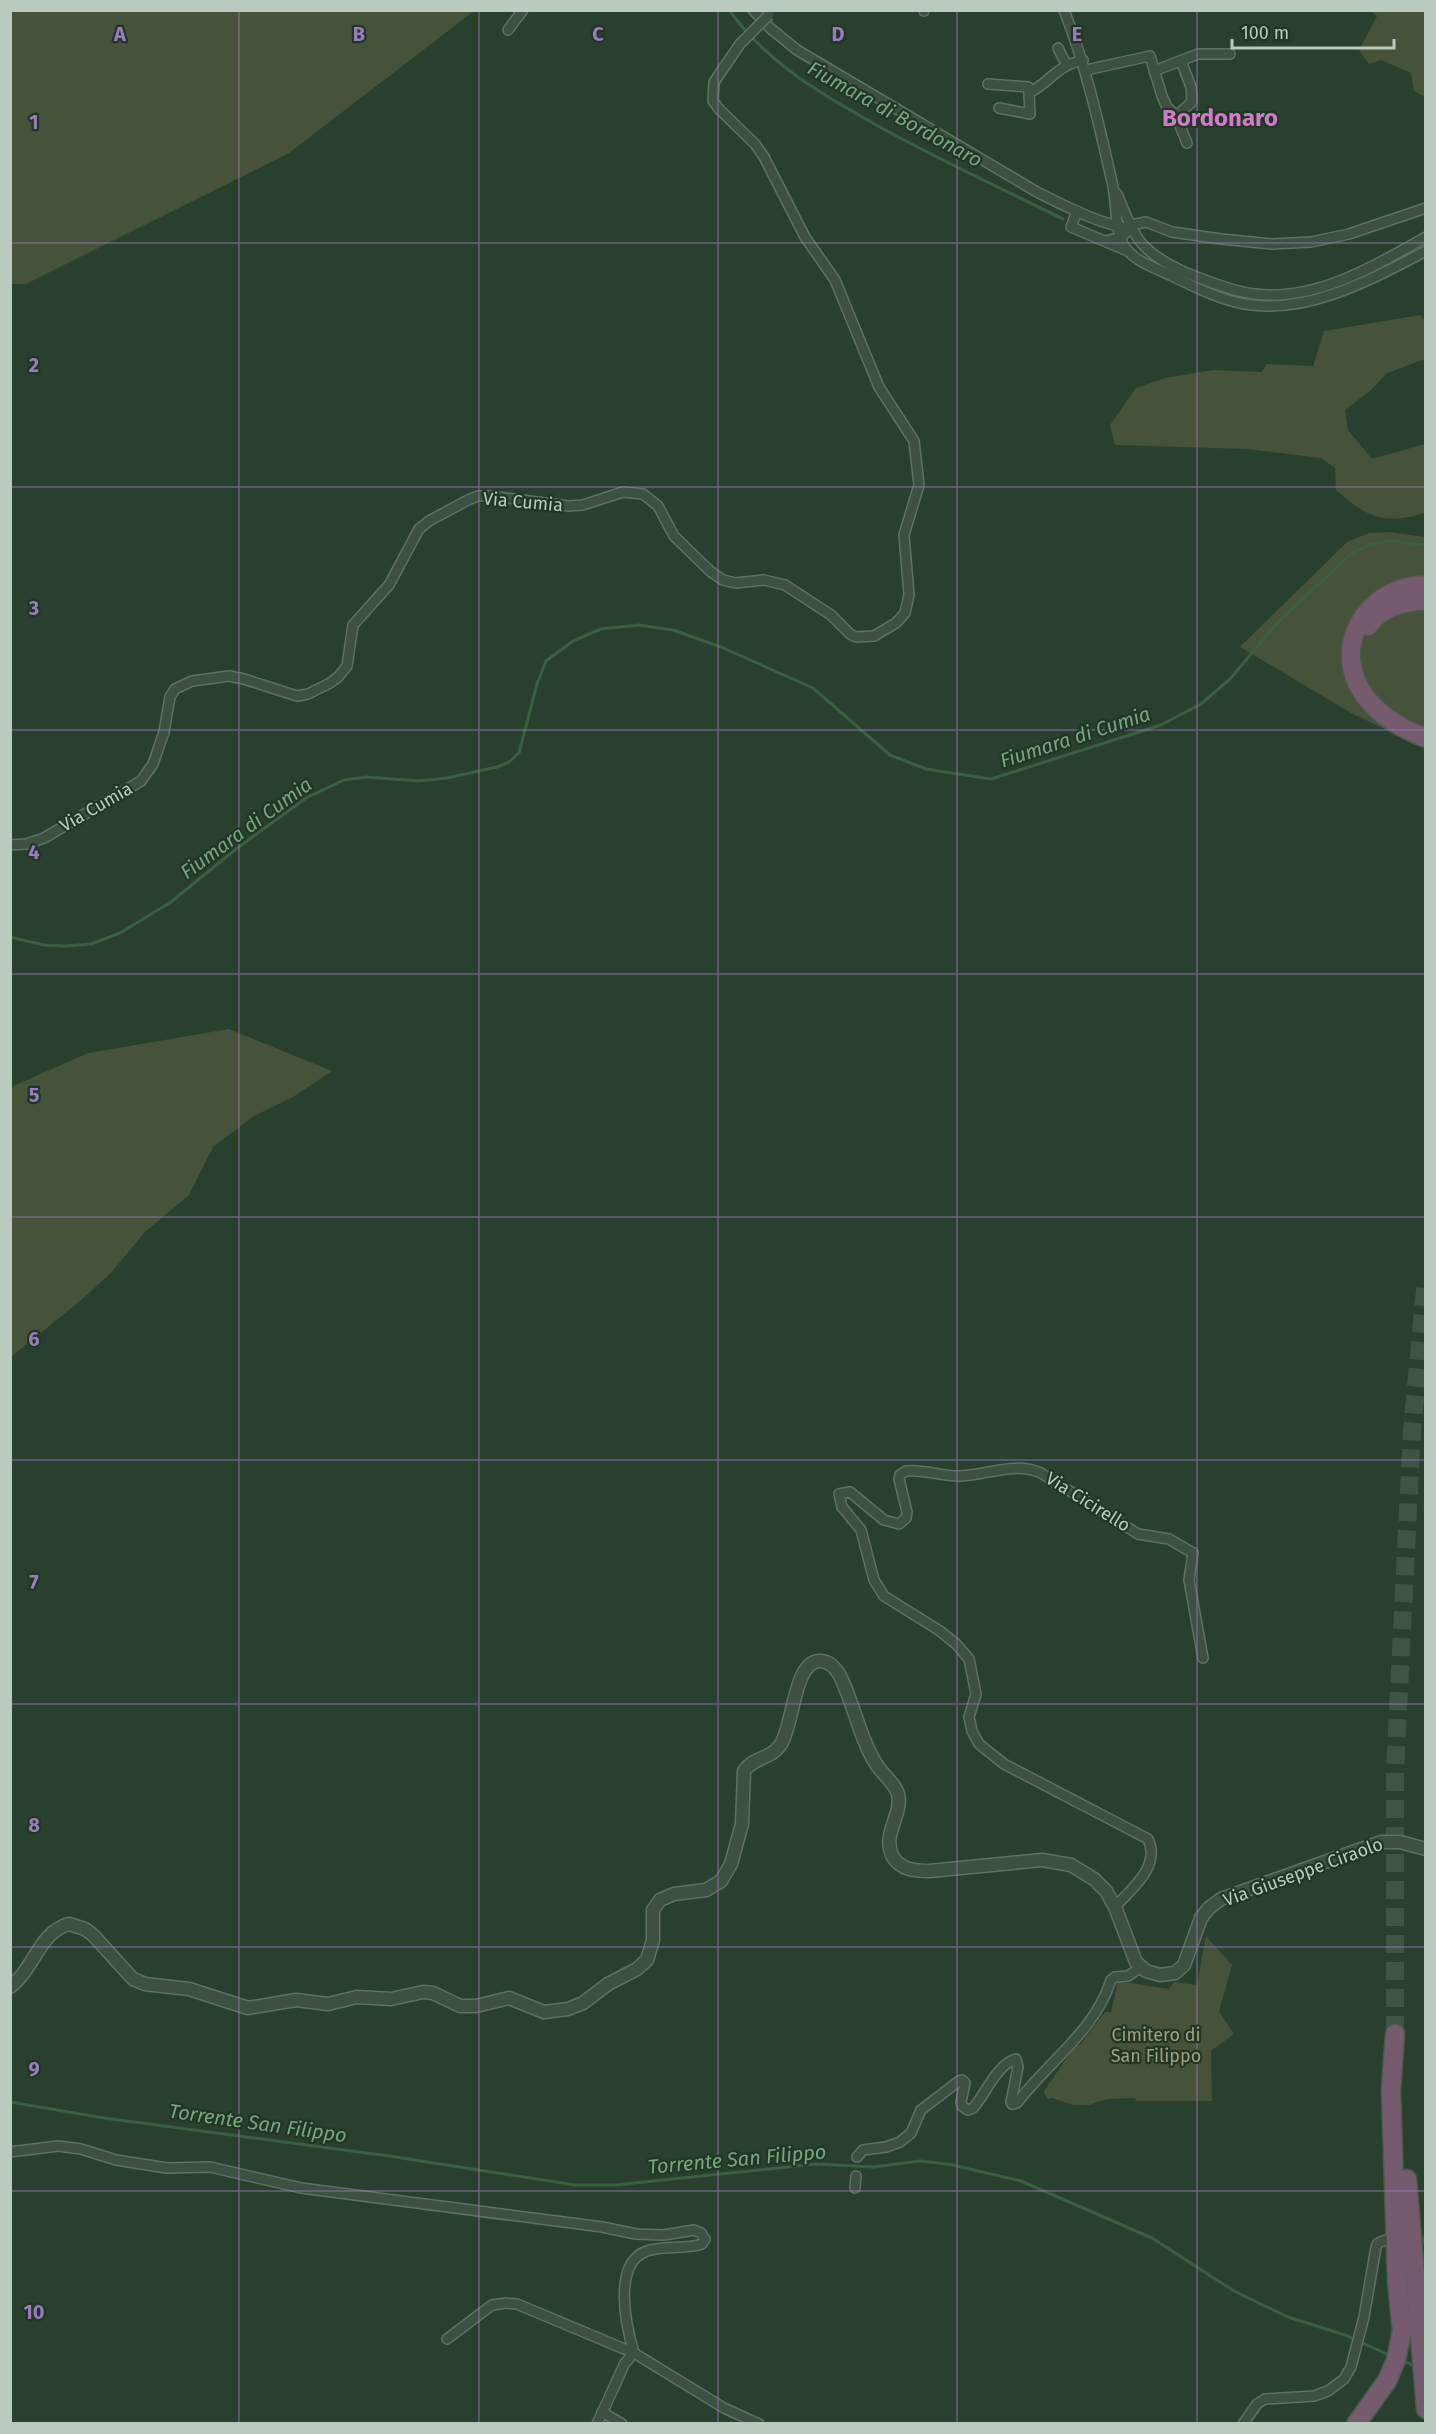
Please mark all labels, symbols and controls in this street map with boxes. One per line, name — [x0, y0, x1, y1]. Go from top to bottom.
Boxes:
scale bar — [1232, 12, 1394, 50]
text: A — [113, 22, 127, 46]
text: B — [353, 22, 365, 46]
text: C — [592, 22, 604, 46]
text: D — [831, 22, 845, 46]
text: E — [1072, 22, 1082, 46]
text: 100 m — [1241, 22, 1289, 44]
water label: Fiumara di Bordonaro — [803, 56, 987, 172]
district label: Bordonaro — [1162, 104, 1278, 132]
text: 1 — [29, 110, 39, 134]
text: 2 — [29, 353, 39, 377]
street label: Via Cumia — [482, 488, 564, 516]
text: 3 — [28, 596, 39, 620]
water label: Fiumara di Cumia — [997, 701, 1153, 773]
water label: Fiumara di Cumia — [176, 772, 316, 884]
street label: Via Cumia — [56, 777, 136, 837]
text: 4 — [28, 840, 40, 864]
text: 5 — [29, 1083, 40, 1107]
text: 6 — [28, 1327, 40, 1351]
street label: Via Cicirello — [1042, 1467, 1134, 1537]
text: 7 — [29, 1570, 39, 1594]
text: 8 — [28, 1813, 40, 1837]
street label: Via Giuseppe Ciraolo — [1220, 1833, 1386, 1911]
park label: Cimitero di San Filippo — [1111, 2024, 1201, 2067]
text: 9 — [28, 2057, 40, 2081]
water label: Torrente San Filippo — [168, 2099, 348, 2147]
water label: Torrente San Filippo — [647, 2139, 827, 2179]
text: 10 — [24, 2300, 44, 2324]

